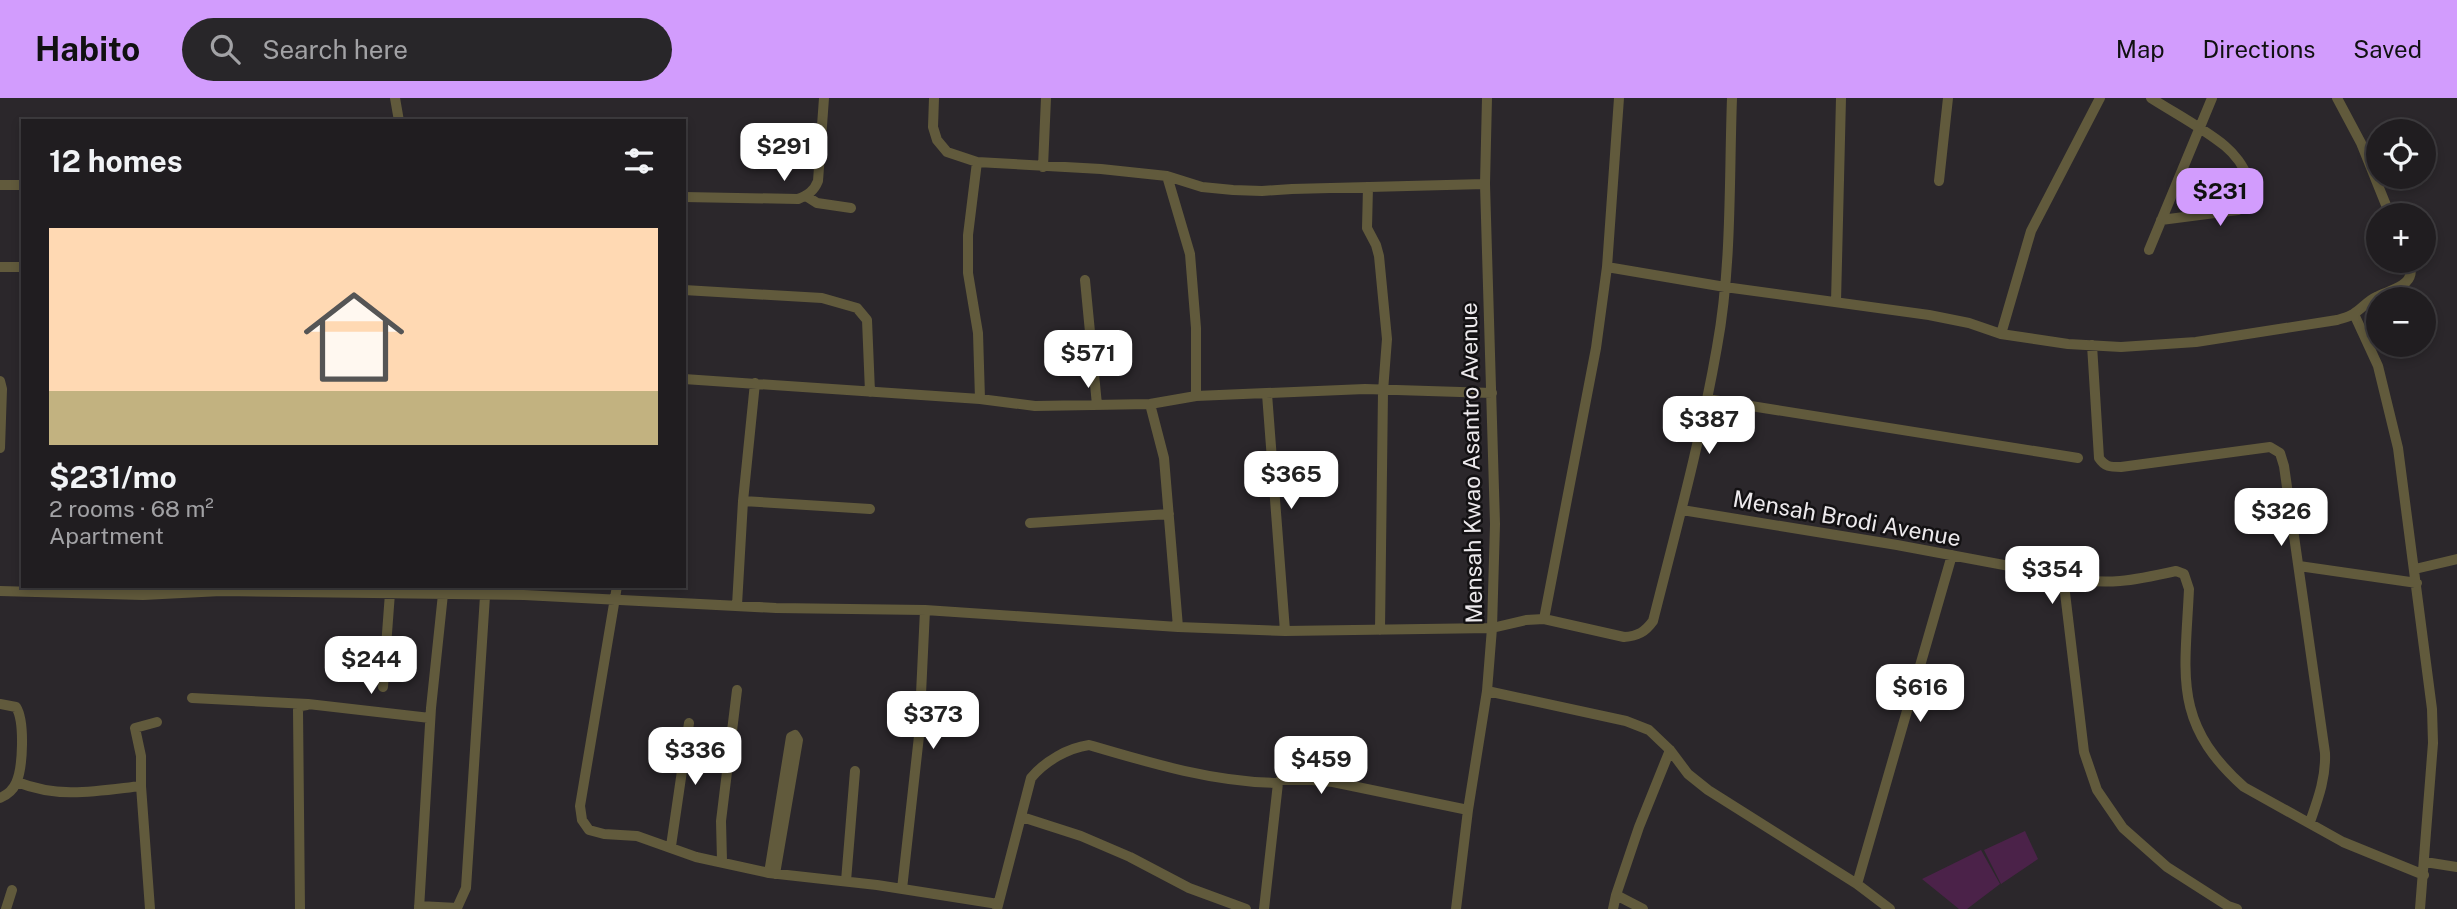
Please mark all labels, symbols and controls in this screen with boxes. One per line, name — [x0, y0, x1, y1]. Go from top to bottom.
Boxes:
search box — [182, 18, 672, 81]
text: Habito — [35, 30, 140, 68]
icon: search — [206, 30, 244, 68]
text: Search here — [262, 34, 408, 65]
text: Map — [2116, 35, 2165, 63]
text: Directions — [2203, 35, 2315, 63]
text: Saved — [2353, 35, 2422, 63]
map controls — [2366, 119, 2436, 357]
button: locate — [2366, 119, 2436, 189]
pin: $291 — [743, 123, 825, 183]
text: $291 — [756, 132, 812, 159]
icon: filters — [620, 142, 658, 180]
text: 12 homes — [49, 143, 183, 179]
pin: $231 — [2179, 169, 2261, 228]
text: $231 — [2192, 177, 2248, 204]
button: + — [2366, 203, 2436, 273]
icon: home — [291, 274, 417, 400]
button: − — [2366, 287, 2436, 357]
street label: Mensah Kwao Asantro Avenue — [1455, 302, 1487, 624]
pin: $571 — [1047, 330, 1129, 390]
text: $571 — [1060, 339, 1116, 366]
pin: $387 — [1668, 396, 1750, 456]
text: $387 — [1679, 405, 1739, 432]
pin: $365 — [1250, 452, 1332, 511]
text: $231/mo — [49, 459, 177, 495]
text: $365 — [1260, 460, 1322, 487]
street label: Mensah Brodi Avenue — [1731, 485, 1963, 551]
pin: $326 — [2240, 489, 2322, 548]
text: 2 rooms · 68 m² — [49, 495, 214, 522]
text: $326 — [2251, 497, 2311, 524]
text: Apartment — [49, 522, 164, 549]
pin: $354 — [2011, 546, 2093, 606]
text: $354 — [2021, 555, 2083, 582]
pin: $244 — [330, 636, 412, 696]
text: $244 — [341, 645, 401, 672]
pin: $616 — [1879, 664, 1961, 724]
text: $616 — [1892, 673, 1948, 700]
pin: $373 — [892, 692, 974, 751]
text: $373 — [903, 700, 963, 727]
pin: $336 — [654, 728, 736, 787]
text: $336 — [664, 736, 726, 763]
pin: $459 — [1280, 736, 1362, 796]
text: $459 — [1290, 745, 1352, 772]

